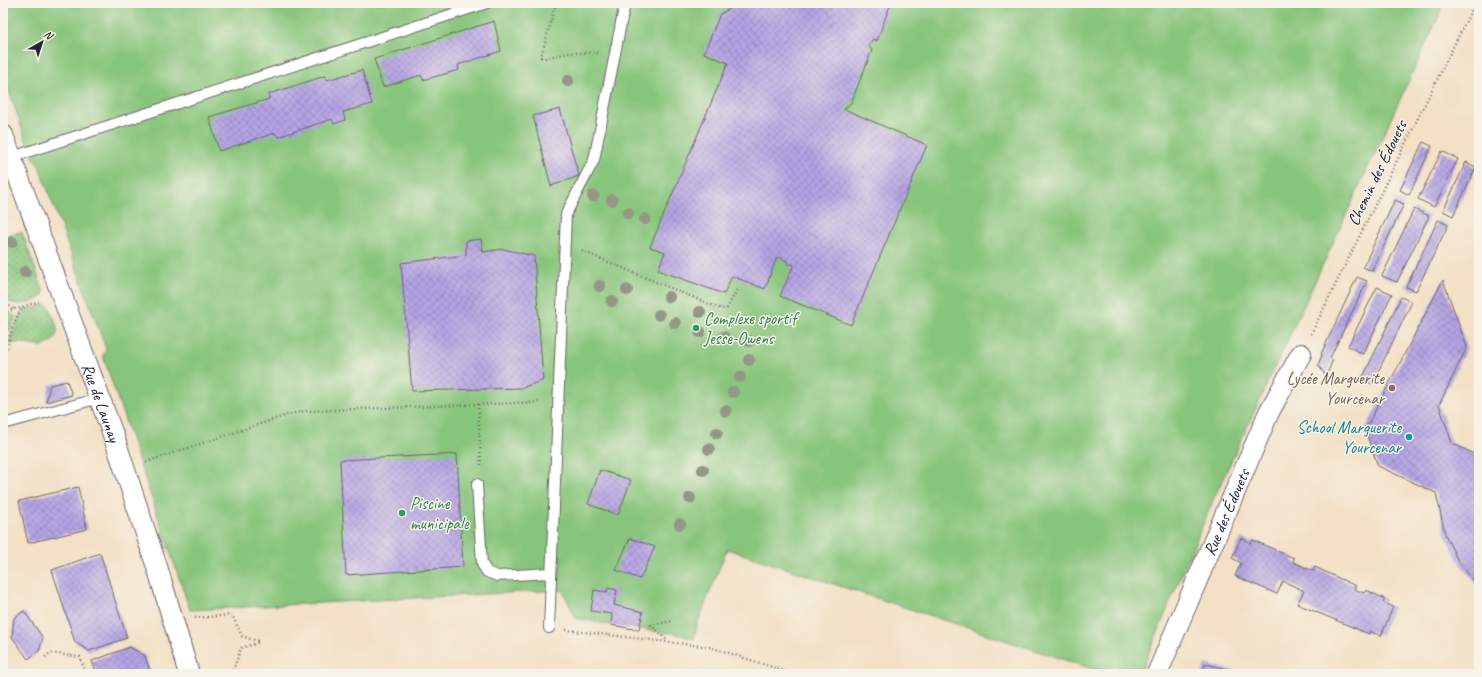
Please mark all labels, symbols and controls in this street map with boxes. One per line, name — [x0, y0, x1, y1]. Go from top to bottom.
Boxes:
north arrow — [22, 22, 62, 62]
text: N — [41, 27, 57, 43]
street label: Chemin des Édouets — [1342, 115, 1412, 229]
place label: Complexe sportif Jesse-Owens — [703, 308, 800, 349]
marker: Complexe sportif Jesse-Owens — [691, 323, 701, 333]
street label: Rue de Launay — [77, 360, 126, 446]
place label: Lycée Marguerite Yourcenar — [1287, 368, 1386, 409]
marker: Lycée Marguerite Yourcenar — [1387, 383, 1397, 393]
place label: School Marguerite Yourcenar — [1297, 417, 1403, 458]
marker: School Marguerite Yourcenar — [1404, 432, 1414, 442]
street label: Rue des Édouets — [1198, 464, 1255, 559]
place label: Piscine municipale — [410, 493, 470, 534]
marker: Piscine municipale — [397, 508, 407, 518]

